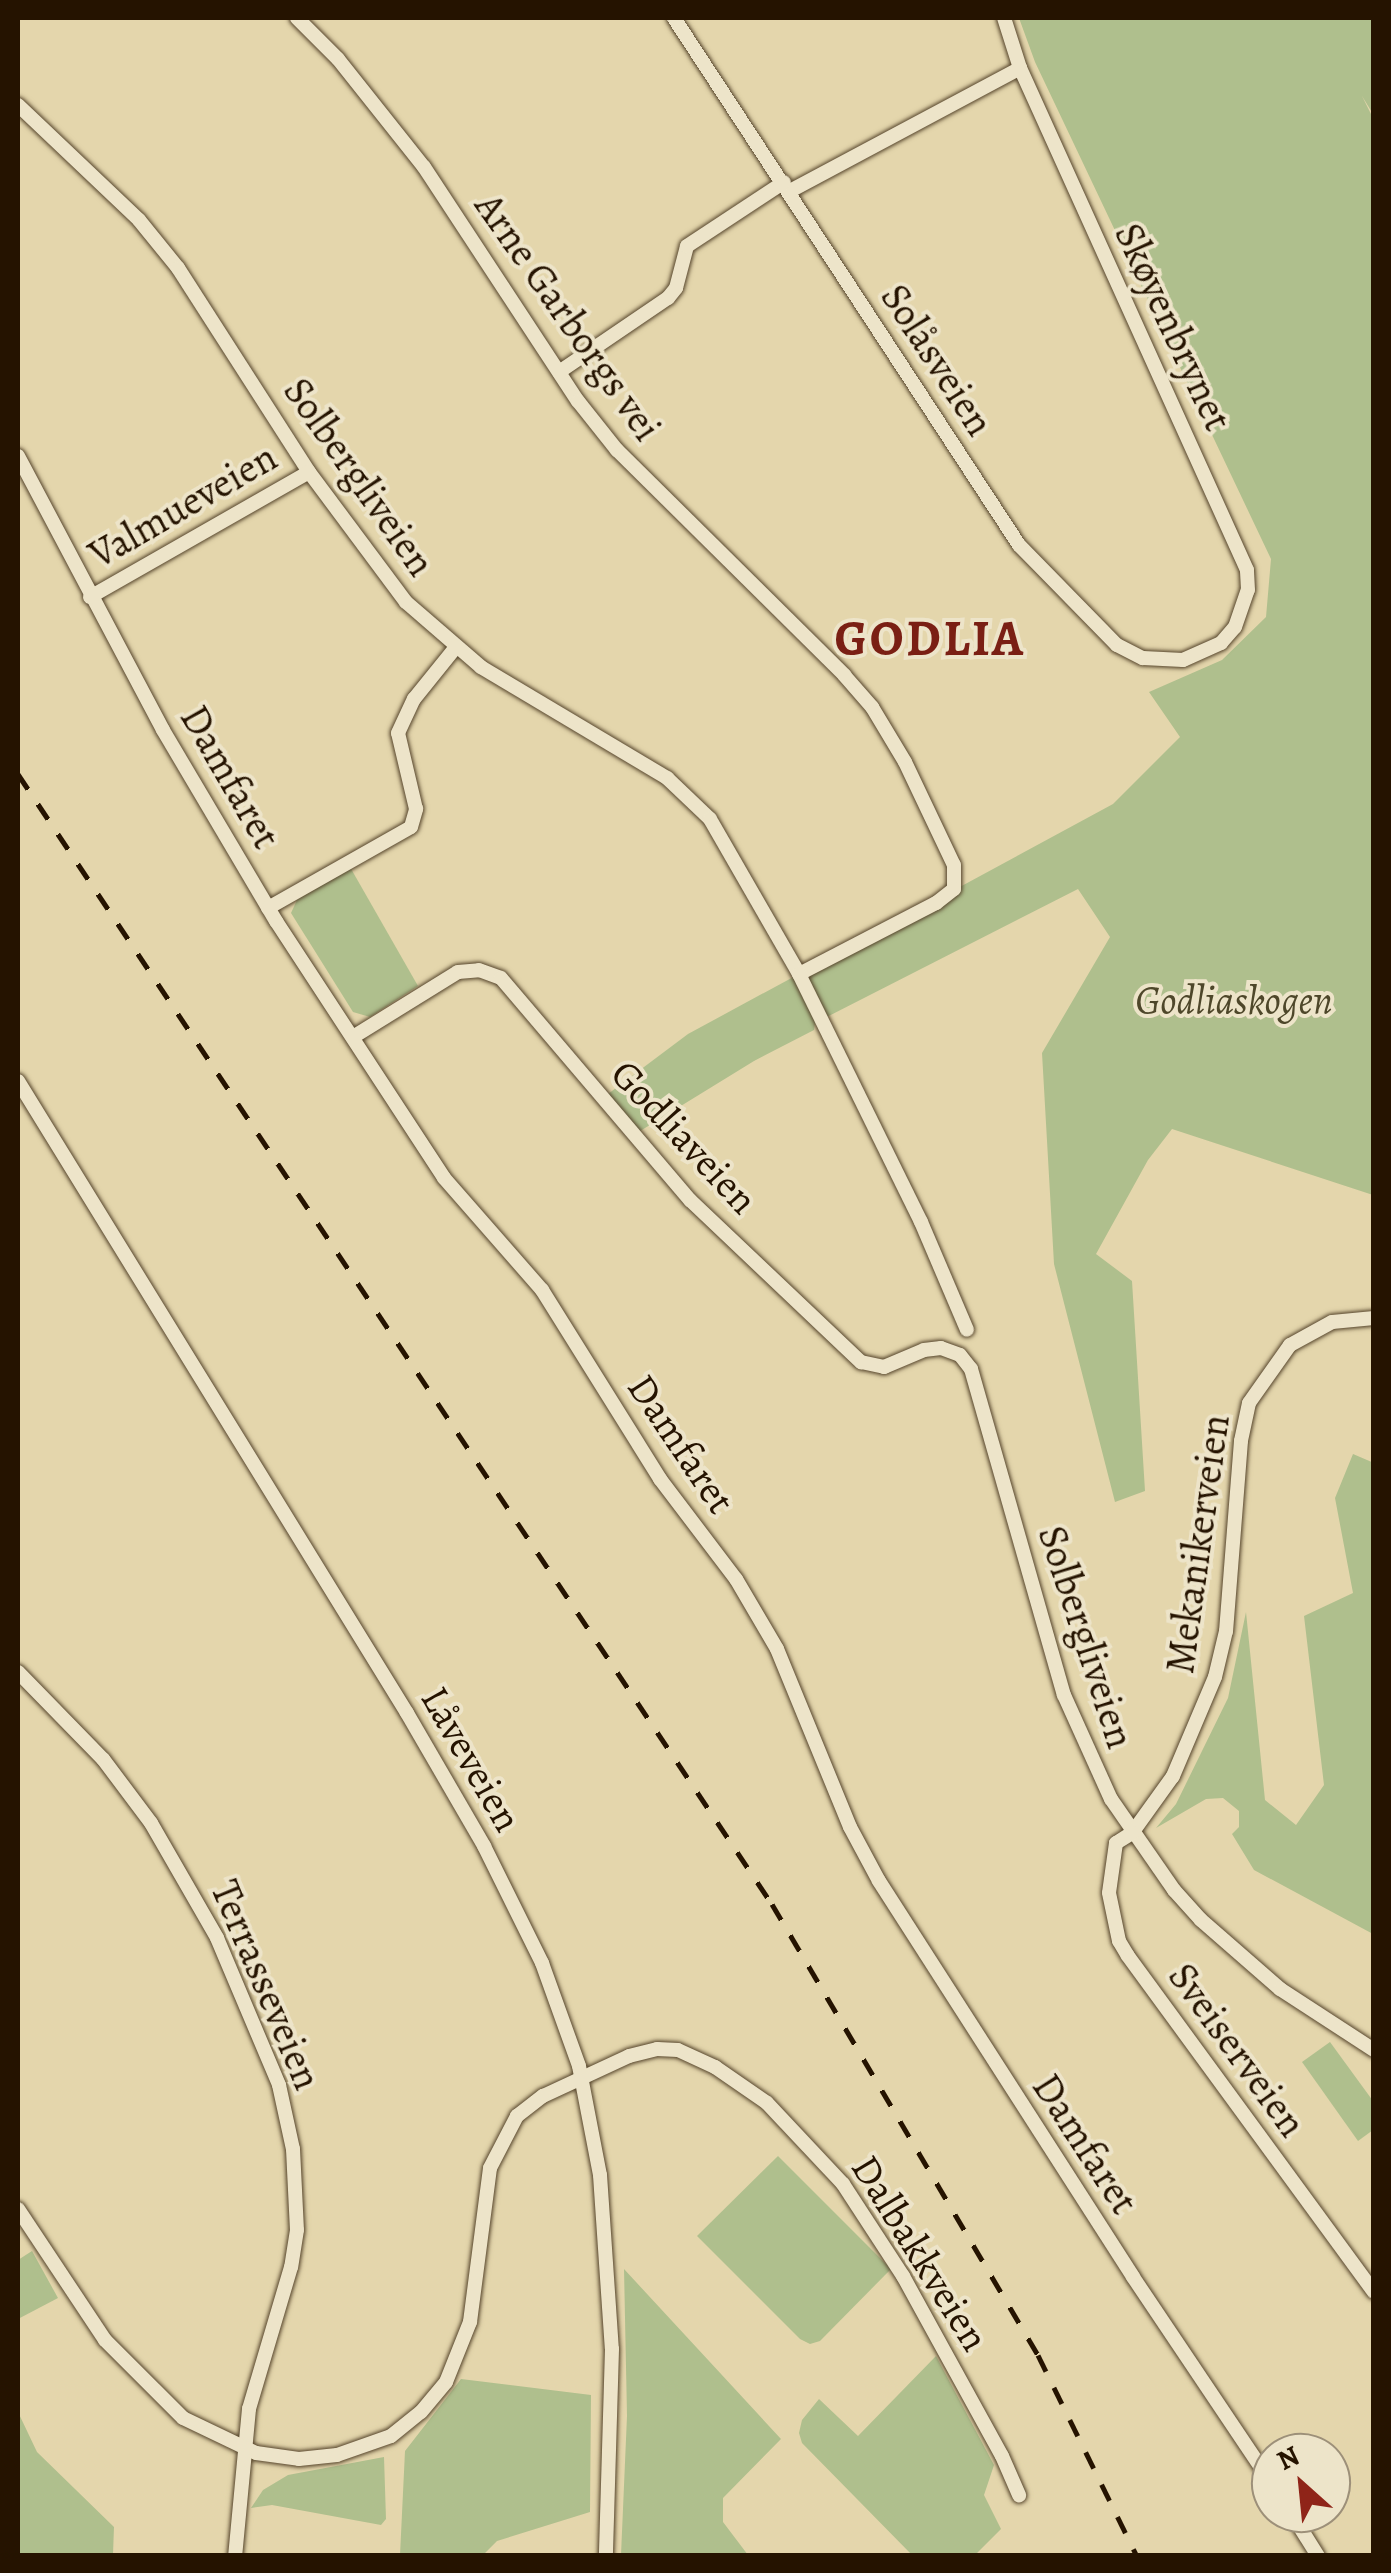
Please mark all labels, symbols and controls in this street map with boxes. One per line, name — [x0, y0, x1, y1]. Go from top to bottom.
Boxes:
street label: Arne Garborgs vei — [465, 184, 671, 450]
street label: Skøyenbrynet — [1104, 216, 1242, 438]
street label: Solåsveien — [870, 275, 1004, 445]
street label: Solbergliveien — [273, 369, 445, 585]
street label: Valmueveien — [81, 433, 285, 579]
district label: GODLIA — [835, 609, 1025, 669]
street label: Damfaret — [170, 697, 290, 857]
park label: Godliaskogen — [1135, 977, 1333, 1025]
street label: Godliaveien — [601, 1050, 767, 1224]
street label: Damfaret — [617, 1365, 745, 1523]
street label: Mekanikerveien — [1156, 1411, 1240, 1677]
street label: Solbergliveien — [1027, 1520, 1145, 1754]
street label: Låveveien — [410, 1678, 532, 1840]
street label: Terrasseveien — [200, 1873, 332, 2097]
street label: Sveiserveien — [1158, 1954, 1316, 2146]
street label: Damfaret — [1022, 2065, 1148, 2223]
street label: Dalbakkveien — [841, 2146, 999, 2360]
north arrow — [1251, 2433, 1351, 2533]
text: N — [1271, 2436, 1306, 2480]

